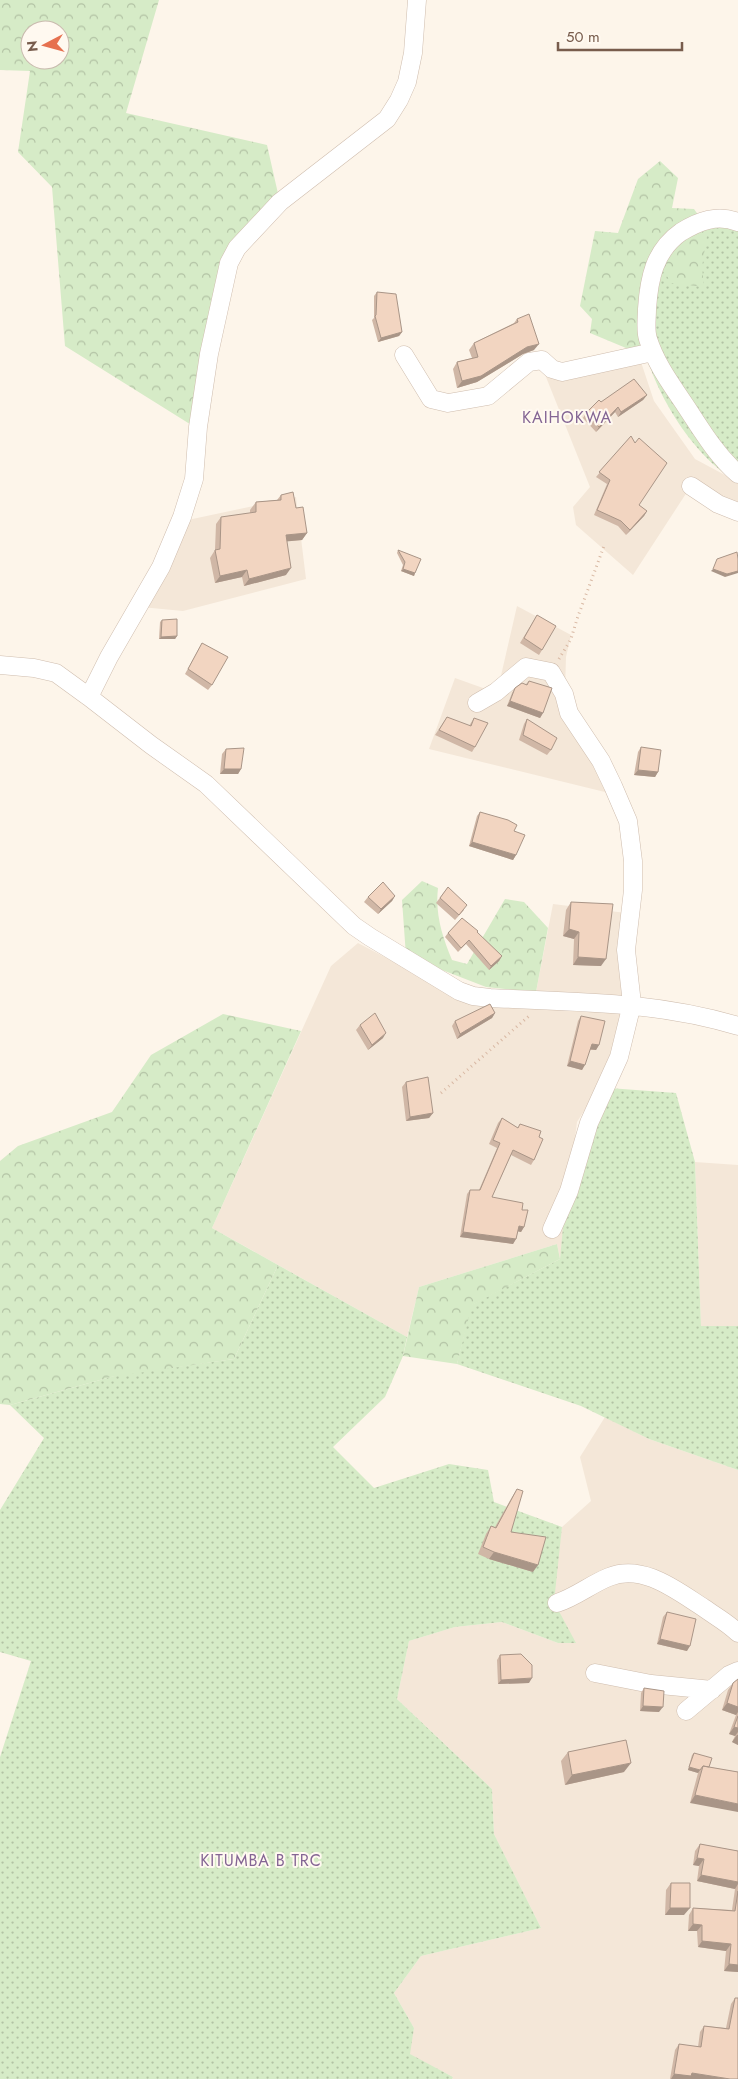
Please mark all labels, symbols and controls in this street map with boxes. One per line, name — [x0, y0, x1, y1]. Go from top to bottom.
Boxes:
north arrow — [20, 20, 70, 70]
scale bar — [558, 20, 682, 52]
text: 50 m — [566, 26, 600, 48]
text: N — [22, 40, 43, 53]
district label: KAIHOKWA — [522, 406, 612, 429]
district label: KITUMBA B TRC — [200, 1849, 322, 1872]

